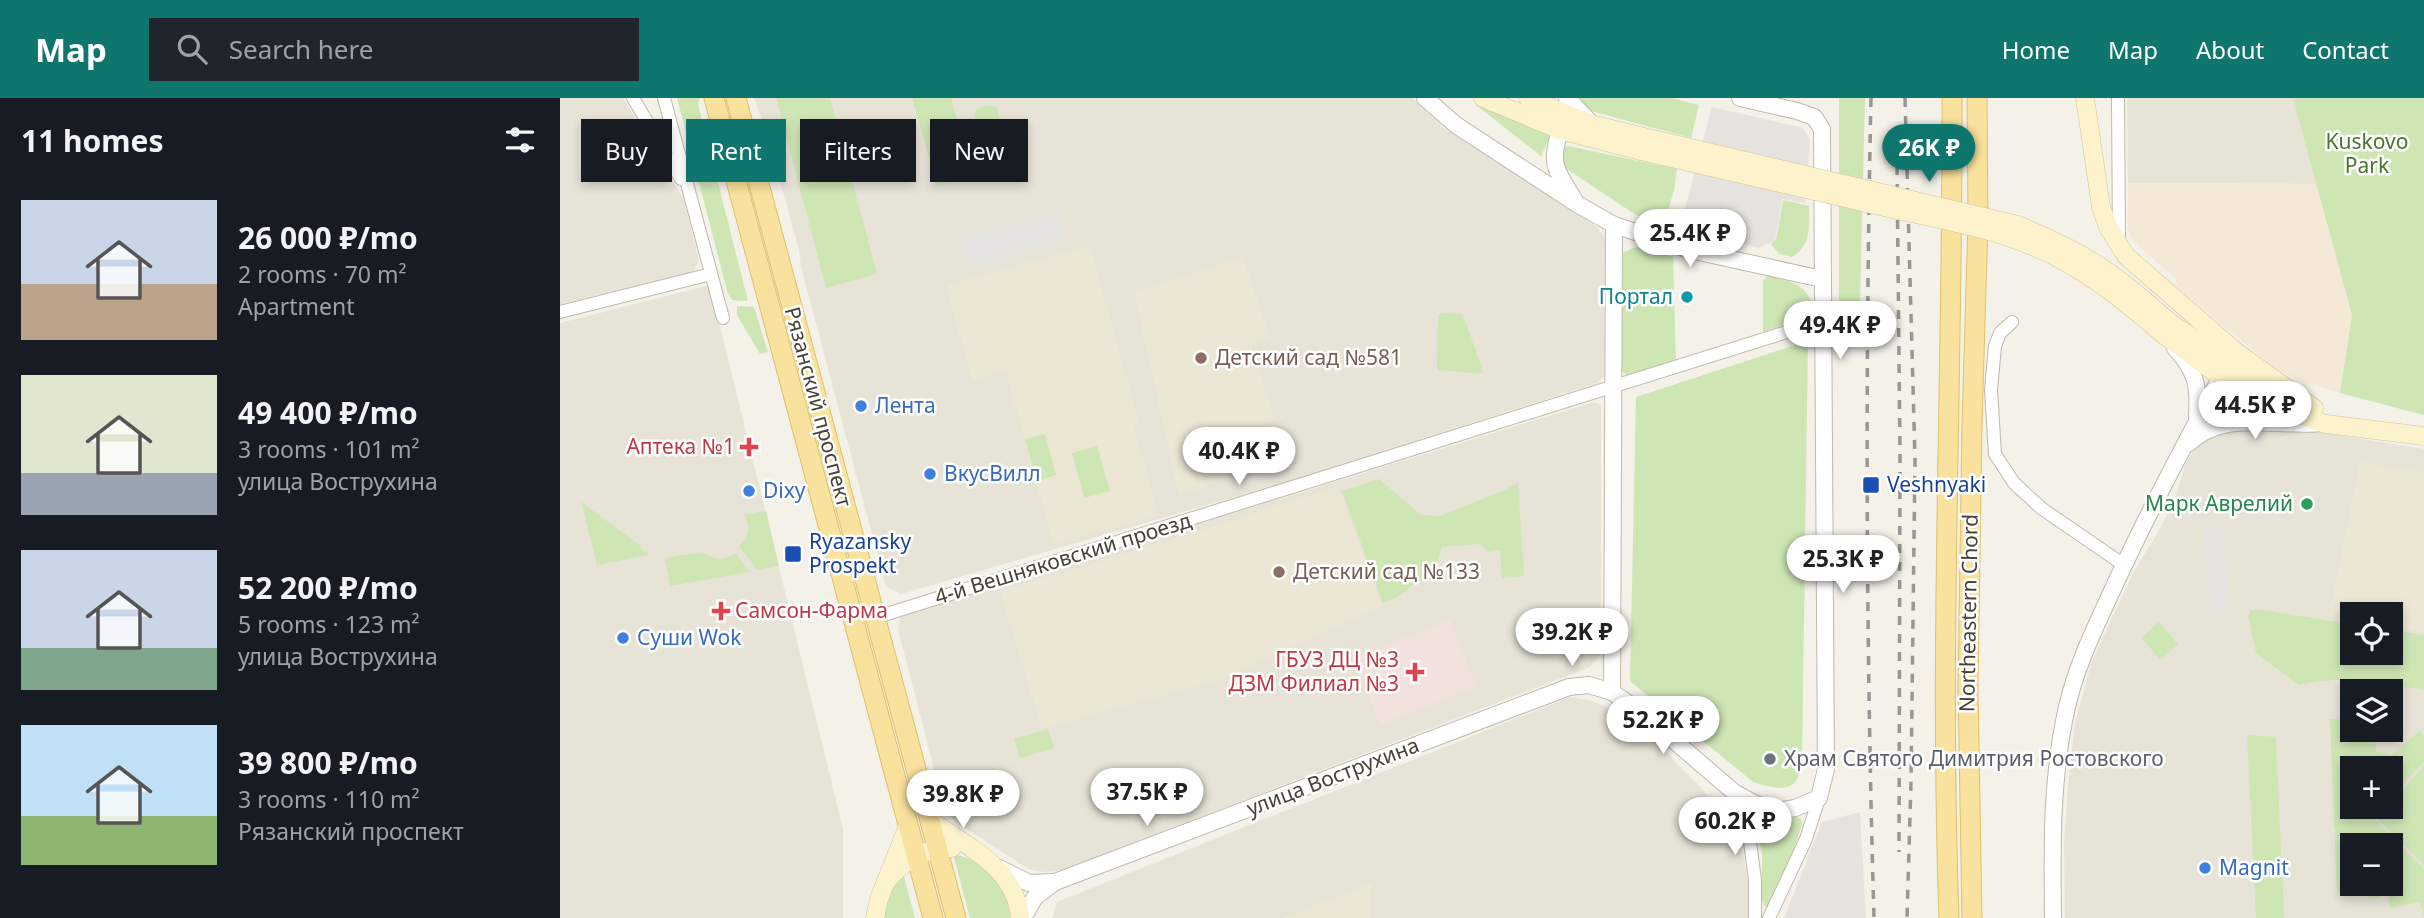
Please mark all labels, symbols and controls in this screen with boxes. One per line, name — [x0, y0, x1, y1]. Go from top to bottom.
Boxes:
search box — [149, 18, 639, 81]
text: Map — [35, 27, 107, 72]
icon: search — [173, 30, 211, 68]
text: Search here — [229, 31, 373, 67]
text: Home — [2002, 33, 2070, 66]
text: Map — [2108, 33, 2158, 66]
text: About — [2196, 33, 2264, 66]
text: Contact — [2302, 33, 2389, 66]
chip: Buy — [581, 119, 672, 182]
chip: Rent — [686, 119, 786, 182]
chip: Filters — [800, 119, 916, 182]
chip: New — [930, 119, 1028, 182]
text: 11 homes — [21, 120, 164, 161]
icon: filters — [501, 121, 539, 159]
pin: 26K ₽ — [1880, 125, 1978, 184]
park label: Kuskovo Park — [2326, 127, 2408, 179]
text: 26K ₽ — [1898, 131, 1960, 163]
pin: 25.4K ₽ — [1625, 209, 1755, 269]
text: 25.4K ₽ — [1650, 216, 1730, 248]
text: 26 000 ₽/mo — [238, 217, 418, 258]
icon: home — [77, 228, 161, 312]
text: 2 rooms · 70 m² — [238, 258, 407, 290]
place label: Портал — [1599, 282, 1673, 310]
marker: Портал — [1679, 289, 1695, 305]
text: Apartment — [238, 290, 355, 322]
pin: 49.4K ₽ — [1775, 302, 1905, 361]
street label: Рязанский проспект — [779, 304, 859, 510]
text: 49.4K ₽ — [1800, 308, 1880, 340]
place label: Детский сад №581 — [1215, 343, 1402, 371]
marker: Детский сад №581 — [1193, 350, 1209, 366]
pin: 44.5K ₽ — [2190, 382, 2320, 441]
text: 44.5K ₽ — [2215, 388, 2295, 420]
place label: Лента — [875, 391, 936, 419]
text: 49 400 ₽/mo — [238, 392, 418, 433]
marker: Лента — [853, 398, 869, 414]
icon: home — [77, 403, 161, 487]
pin: 40.4K ₽ — [1174, 428, 1304, 487]
place label: Аптека №1 — [626, 432, 735, 460]
text: 3 rooms · 101 m² — [238, 433, 420, 465]
text: 40.4K ₽ — [1199, 434, 1279, 466]
marker: Аптека №1 — [741, 439, 757, 455]
place label: ВкусВилл — [944, 459, 1041, 487]
text: улица Вострухина — [238, 465, 438, 497]
marker: ВкусВилл — [922, 466, 938, 482]
place label: Veshnyaki — [1887, 470, 1986, 498]
marker: Veshnyaki — [1861, 475, 1881, 495]
place label: Dixy — [763, 476, 806, 504]
marker: Dixy — [741, 483, 757, 499]
place label: Марк Аврелий — [2145, 489, 2293, 517]
marker: Марк Аврелий — [2299, 496, 2315, 512]
street label: 4-й Вешняковский проезд — [931, 506, 1195, 610]
street label: Northeastern Chord — [1952, 514, 1984, 712]
place label: Ryazansky Prospekt — [809, 527, 911, 579]
pin: 25.3K ₽ — [1778, 536, 1908, 595]
text: 25.3K ₽ — [1803, 542, 1883, 574]
marker: Ryazansky Prospekt — [783, 544, 803, 564]
place label: Детский сад №133 — [1293, 557, 1480, 585]
marker: Детский сад №133 — [1271, 564, 1287, 580]
text: 52 200 ₽/mo — [238, 567, 418, 608]
icon: home — [77, 578, 161, 662]
place label: Самсон-Фарма — [735, 596, 888, 624]
map controls — [2340, 602, 2403, 896]
button: locate — [2340, 602, 2403, 665]
marker: Самсон-Фарма — [713, 603, 729, 619]
text: 5 rooms · 123 m² — [238, 608, 420, 640]
pin: 39.2K ₽ — [1507, 608, 1637, 668]
text: 39.2K ₽ — [1532, 615, 1612, 647]
place label: Суши Wok — [637, 623, 742, 651]
marker: Суши Wok — [615, 630, 631, 646]
text: улица Вострухина — [238, 640, 438, 672]
place label: ГБУЗ ДЦ №3 ДЗМ Филиал №3 — [1229, 645, 1399, 697]
marker: ГБУЗ ДЦ №3 ДЗМ Филиал №3 — [1405, 662, 1425, 682]
button: layers — [2340, 679, 2403, 742]
pin: 52.2K ₽ — [1598, 696, 1728, 756]
text: 52.2K ₽ — [1623, 703, 1703, 735]
street label: улица Вострухина — [1242, 730, 1423, 822]
text: 39 800 ₽/mo — [238, 742, 418, 783]
place label: Храм Святого Димитрия Ростовского — [1784, 744, 2164, 772]
marker: Храм Святого Димитрия Ростовского — [1762, 751, 1778, 767]
icon: home — [77, 753, 161, 837]
button: + — [2340, 756, 2403, 819]
pin: 37.5K ₽ — [1082, 768, 1212, 828]
pin: 39.8K ₽ — [898, 770, 1028, 830]
text: 37.5K ₽ — [1107, 775, 1187, 807]
text: 39.8K ₽ — [923, 777, 1003, 809]
text: 3 rooms · 110 m² — [238, 783, 420, 815]
pin: 60.2K ₽ — [1670, 798, 1800, 857]
text: 60.2K ₽ — [1695, 804, 1775, 836]
text: Рязанский проспект — [238, 815, 464, 847]
button: − — [2340, 833, 2403, 896]
place label: Magnit — [2219, 853, 2289, 881]
marker: Magnit — [2197, 860, 2213, 876]

